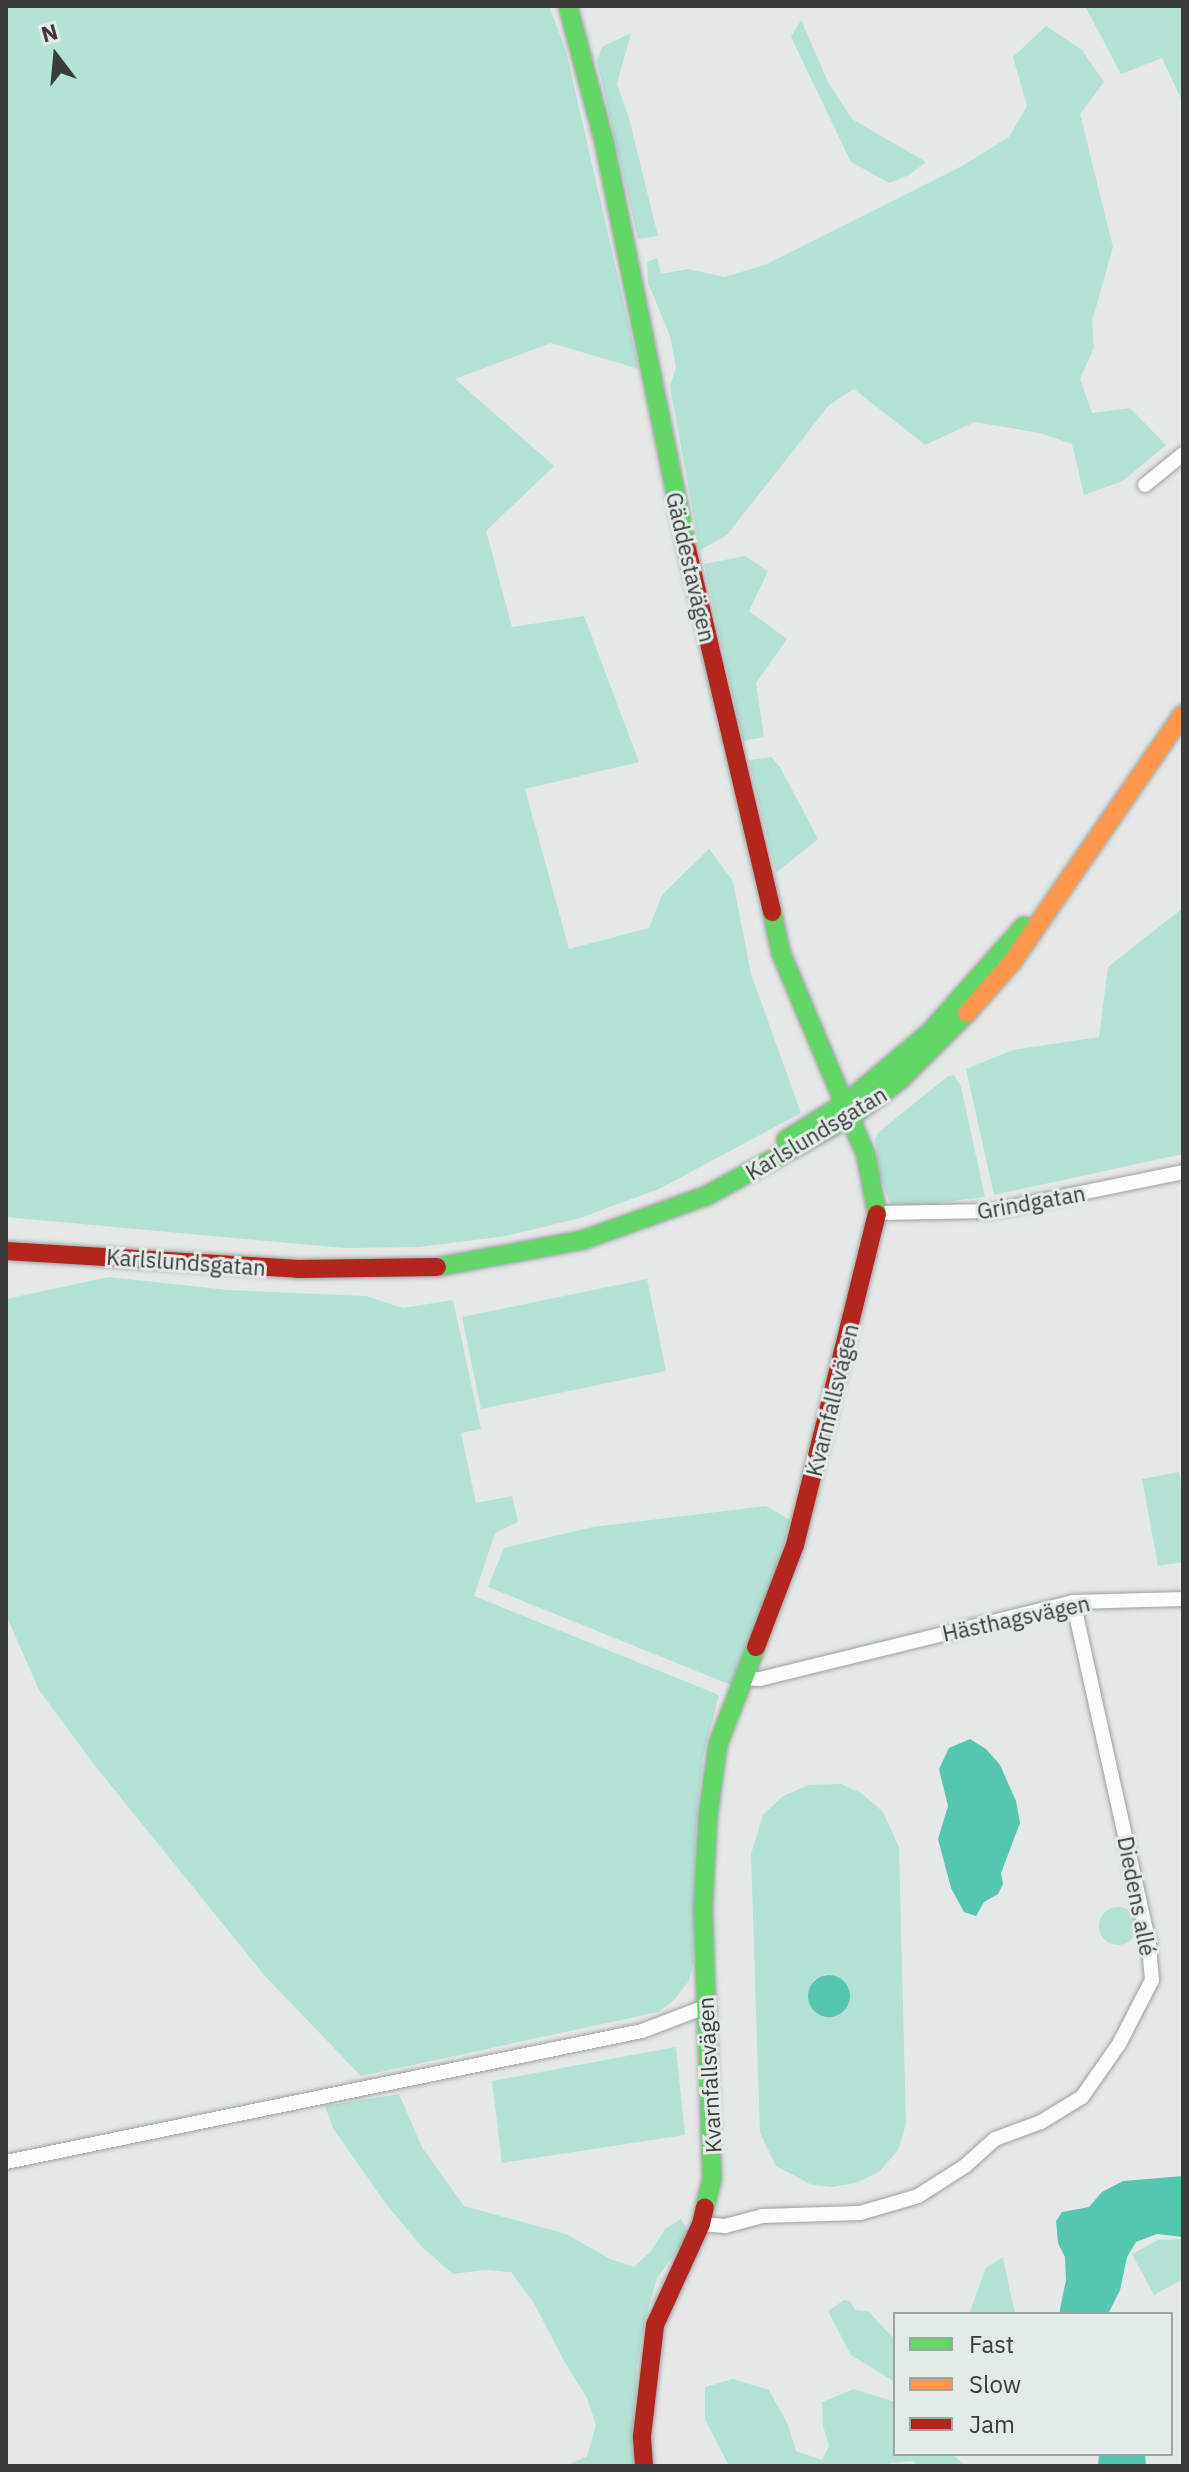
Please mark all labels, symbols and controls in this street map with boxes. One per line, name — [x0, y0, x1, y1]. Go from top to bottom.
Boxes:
north arrow — [16, 16, 96, 96]
text: N — [38, 16, 61, 49]
street label: Gäddestavägen — [661, 490, 721, 644]
street label: Karlslundsgatan — [741, 1081, 891, 1185]
street label: Grindgatan — [975, 1180, 1087, 1224]
street label: Karlslundsgatan — [105, 1243, 267, 1281]
street label: Kvarnfallsvägen — [800, 1321, 864, 1479]
street label: Hästhagsvägen — [940, 1589, 1092, 1647]
street label: Diedens allé — [1112, 1834, 1162, 1958]
street label: Kvarnfallsvägen — [692, 1996, 726, 2154]
legend — [893, 2312, 1173, 2456]
text: Fast — [969, 2328, 1014, 2360]
text: Slow — [969, 2368, 1021, 2400]
text: Jam — [969, 2408, 1015, 2440]

